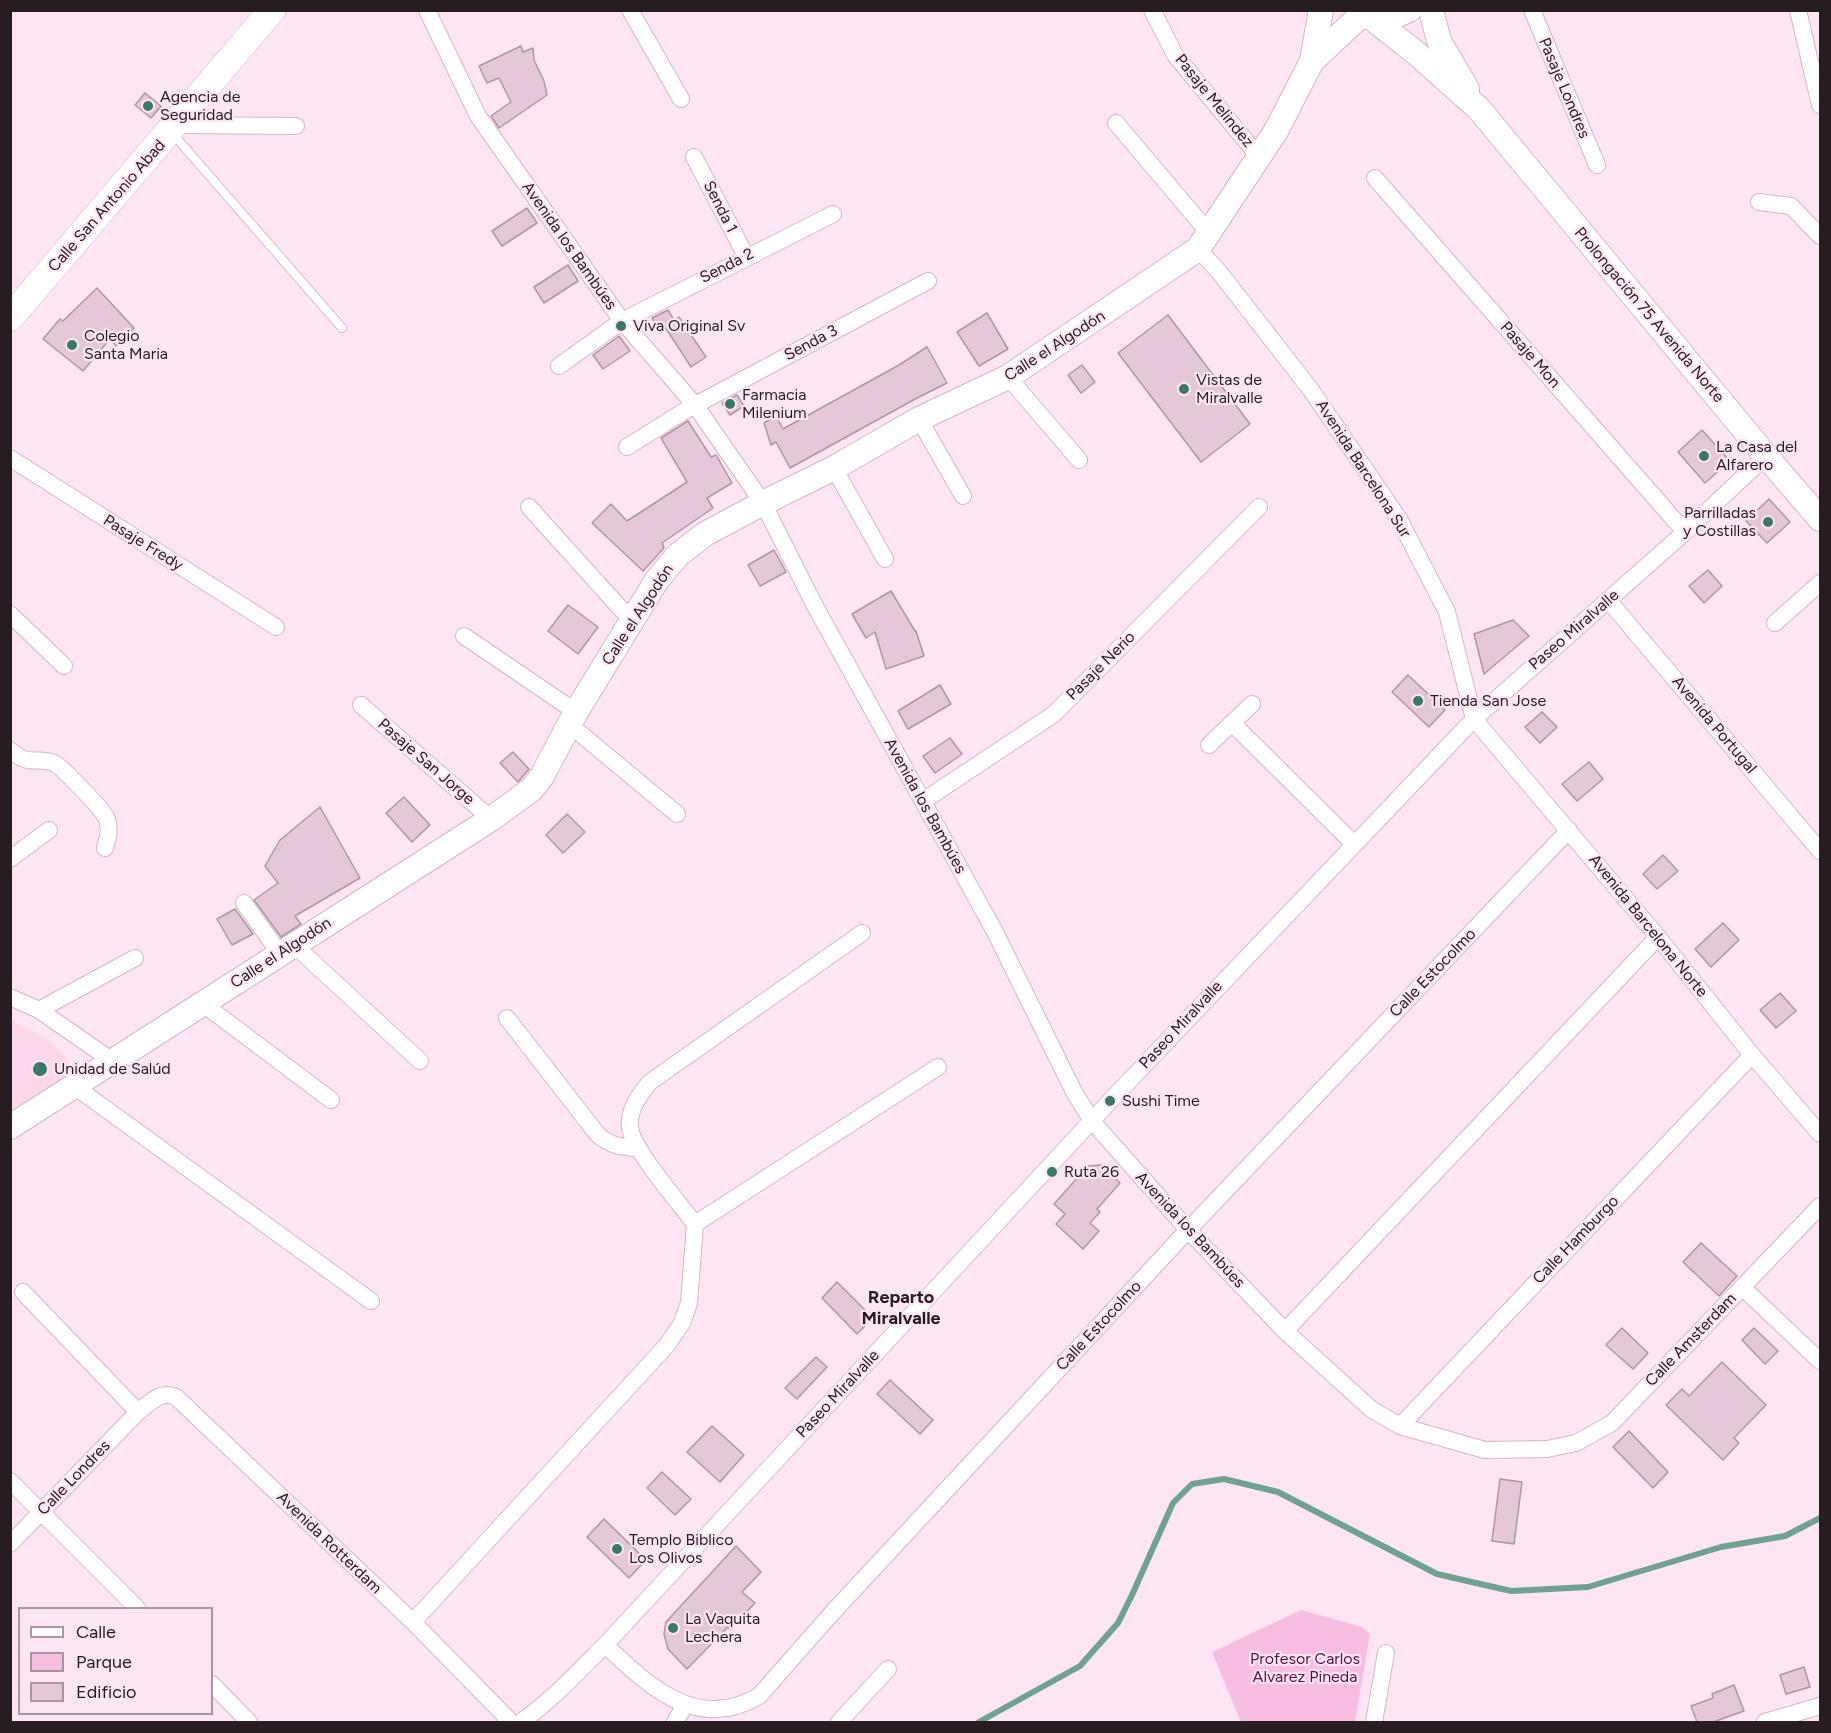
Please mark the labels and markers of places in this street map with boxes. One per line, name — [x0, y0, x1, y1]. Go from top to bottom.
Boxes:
place label: Agencia de Seguridad — [160, 87, 240, 125]
marker: Agencia de Seguridad — [141, 99, 155, 113]
place label: Viva Original Sv — [633, 316, 745, 336]
marker: Viva Original Sv — [614, 319, 628, 333]
place label: Colegio Santa Maria — [84, 326, 168, 364]
marker: Colegio Santa Maria — [65, 338, 79, 352]
place label: Vistas de Miralvalle — [1196, 370, 1262, 408]
marker: Vistas de Miralvalle — [1177, 382, 1191, 396]
place label: Farmacia Milenium — [742, 385, 807, 423]
marker: Farmacia Milenium — [723, 397, 737, 411]
place label: La Casa del Alfarero — [1716, 437, 1797, 475]
marker: La Casa del Alfarero — [1697, 449, 1711, 463]
place label: Parrilladas y Costillas — [1683, 503, 1756, 541]
marker: Parrilladas y Costillas — [1761, 515, 1775, 529]
place label: Tienda San Jose — [1430, 691, 1546, 711]
marker: Tienda San Jose — [1411, 694, 1425, 708]
place label: Unidad de Salúd — [54, 1059, 171, 1079]
marker: Unidad de Salúd — [31, 1060, 49, 1078]
place label: Sushi Time — [1122, 1091, 1200, 1111]
marker: Sushi Time — [1103, 1094, 1117, 1108]
place label: Ruta 26 — [1064, 1162, 1119, 1182]
marker: Ruta 26 — [1045, 1165, 1059, 1179]
place label: Templo Biblico Los Olivos — [629, 1530, 733, 1568]
marker: Templo Biblico Los Olivos — [610, 1542, 624, 1556]
place label: La Vaquita Lechera — [685, 1609, 760, 1647]
marker: La Vaquita Lechera — [666, 1621, 680, 1635]

